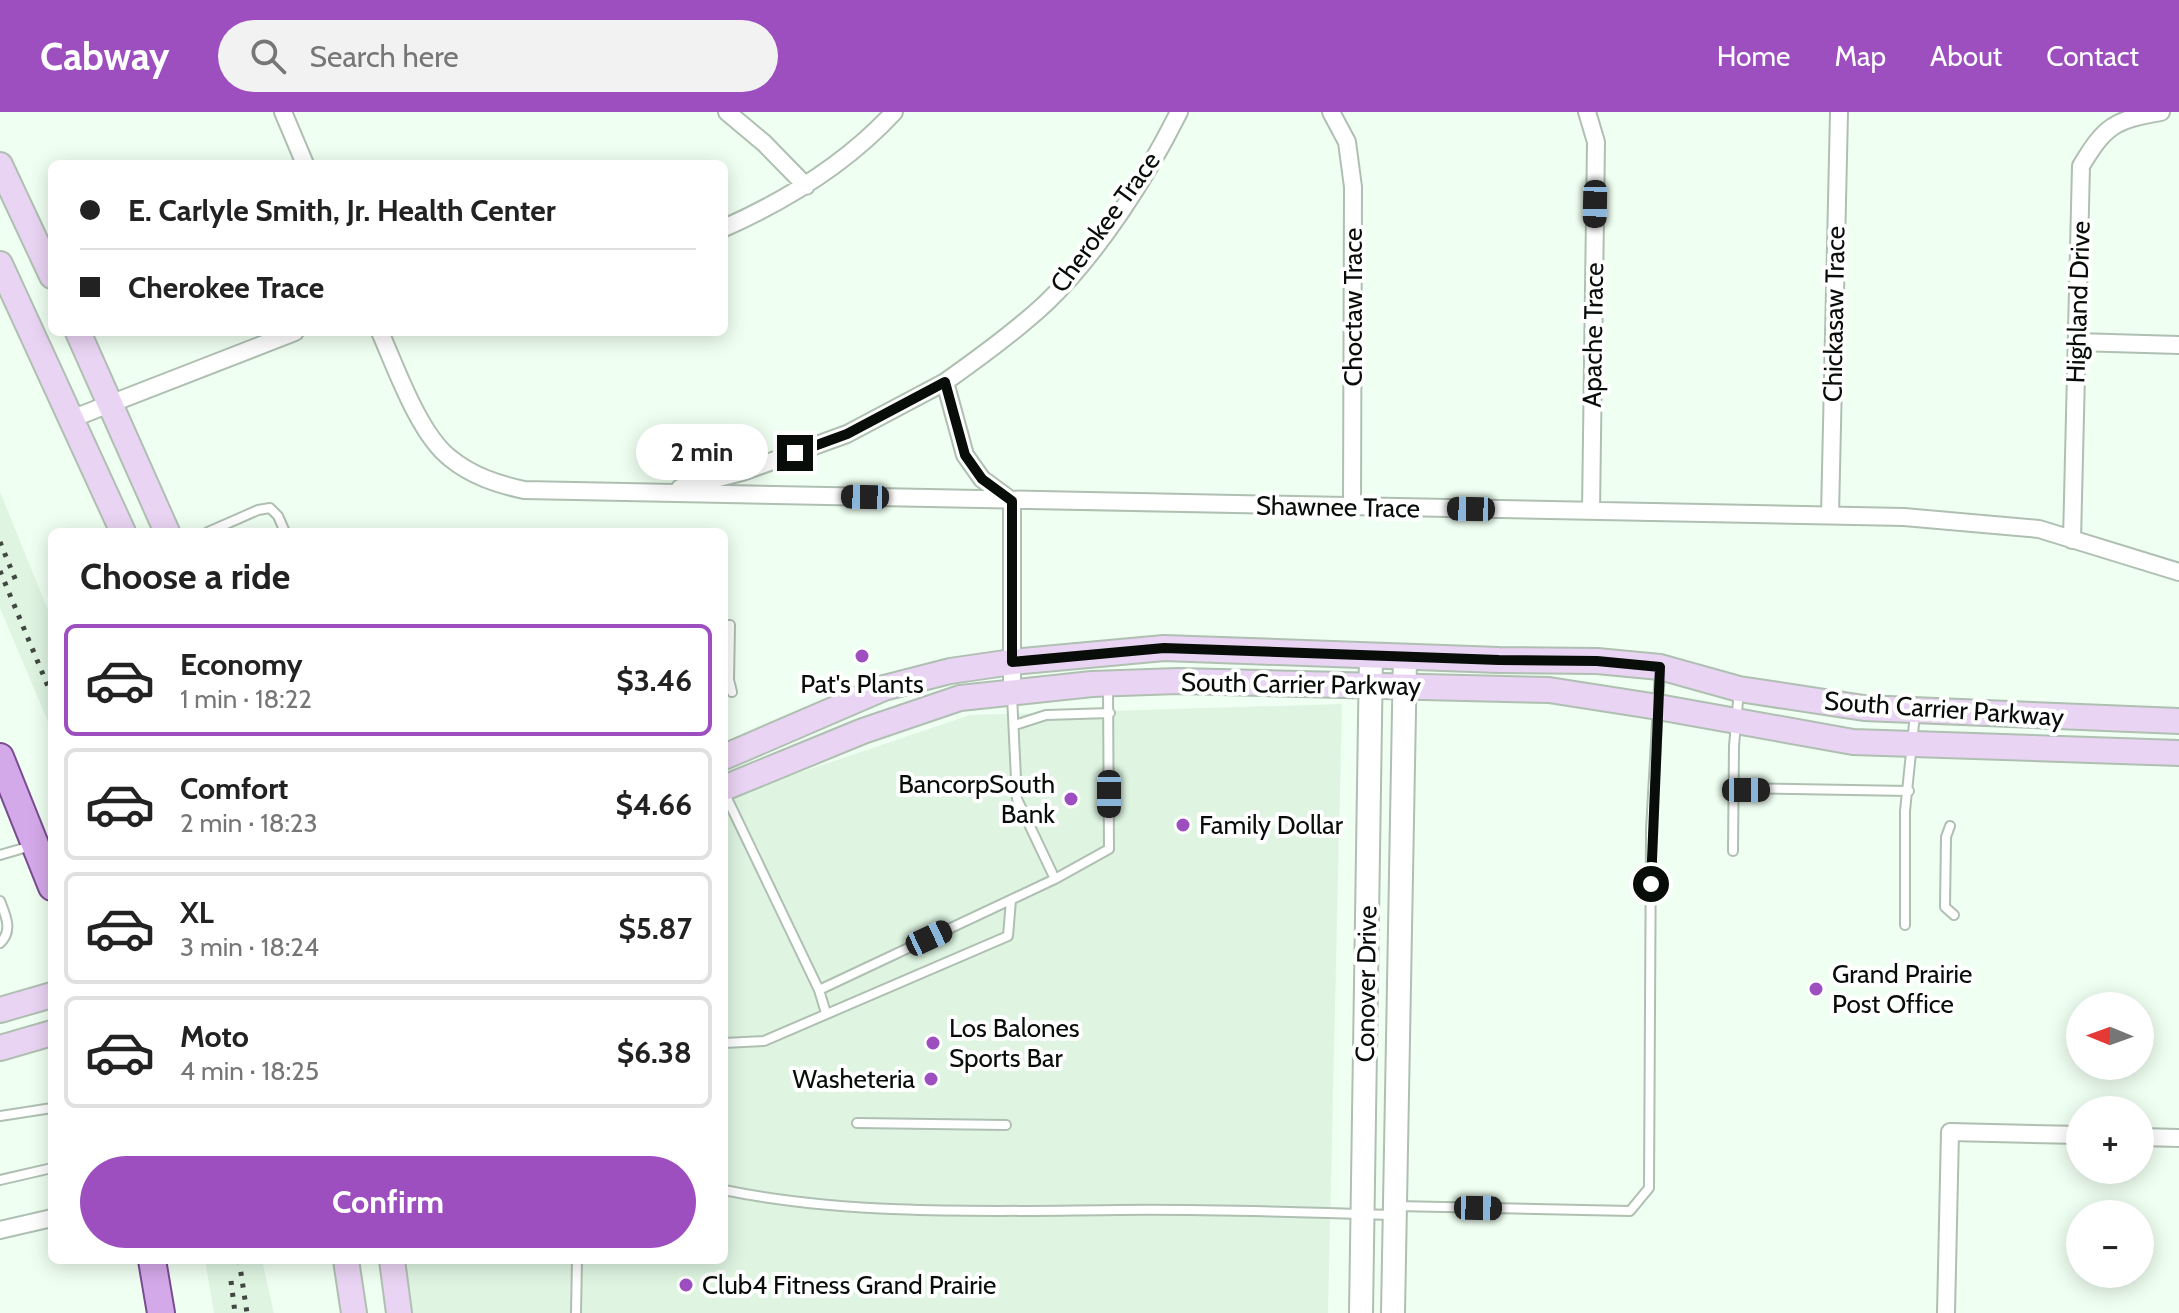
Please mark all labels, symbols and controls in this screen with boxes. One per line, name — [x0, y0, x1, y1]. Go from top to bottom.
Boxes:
search box — [218, 20, 778, 92]
text: Cabway — [40, 33, 170, 80]
icon: search — [246, 34, 290, 78]
text: Search here — [310, 38, 459, 75]
text: Home — [1717, 39, 1790, 73]
text: Map — [1834, 39, 1886, 73]
text: About — [1930, 39, 2002, 73]
text: Contact — [2046, 39, 2139, 73]
street label: Cherokee Trace — [1043, 145, 1167, 299]
car — [1583, 180, 1607, 228]
text: E. Carlyle Smith, Jr. Health Center — [128, 192, 556, 229]
street label: Highland Drive — [2059, 220, 2097, 384]
street label: Chickasaw Trace — [1816, 226, 1852, 402]
street label: Choctaw Trace — [1337, 228, 1369, 386]
street label: Apache Trace — [1576, 262, 1610, 408]
text: Cherokee Trace — [128, 269, 324, 306]
callout: 2 min — [635, 425, 767, 481]
route end — [777, 435, 813, 471]
text: 2 min — [671, 436, 733, 468]
car — [841, 485, 889, 509]
street label: Shawnee Trace — [1256, 490, 1420, 524]
car — [1447, 497, 1495, 521]
text: Choose a ride — [80, 554, 290, 598]
icon: car — [84, 644, 156, 716]
text: Economy — [180, 646, 303, 683]
marker: Pat's Plants — [853, 647, 871, 665]
text: $3.46 — [616, 662, 692, 699]
street label: South Carrier Parkway — [1181, 666, 1421, 702]
place label: Pat's Plants — [800, 668, 924, 700]
text: 1 min · 18:22 — [180, 683, 312, 715]
street label: South Carrier Parkway — [1823, 685, 2065, 733]
icon: car — [84, 768, 156, 840]
place label: BancorpSouth Bank — [898, 768, 1055, 830]
text: Comfort — [180, 770, 288, 807]
car — [1097, 770, 1121, 818]
car — [1722, 778, 1770, 802]
text: $4.66 — [616, 786, 692, 823]
marker: BancorpSouth Bank — [1062, 790, 1080, 808]
text: 2 min · 18:23 — [180, 807, 318, 839]
place label: Family Dollar — [1199, 809, 1344, 841]
marker: Family Dollar — [1174, 816, 1192, 834]
route start — [1633, 866, 1669, 902]
icon: car — [84, 892, 156, 964]
text: XL — [180, 894, 214, 931]
street label: Conover Drive — [1349, 905, 1383, 1063]
text: $5.87 — [618, 910, 692, 947]
car — [902, 917, 956, 959]
text: 3 min · 18:24 — [180, 931, 319, 963]
place label: Grand Prairie Post Office — [1832, 958, 1972, 1020]
marker: Grand Prairie Post Office — [1807, 980, 1825, 998]
north arrow — [2066, 992, 2154, 1080]
map controls — [2066, 992, 2154, 1288]
place label: Los Balones Sports Bar — [949, 1012, 1080, 1074]
icon: car — [84, 1016, 156, 1088]
text: Moto — [180, 1018, 249, 1055]
text: $6.38 — [617, 1034, 692, 1071]
marker: Los Balones Sports Bar — [924, 1034, 942, 1052]
text: 4 min · 18:25 — [180, 1055, 319, 1087]
place label: Washeteria — [793, 1063, 916, 1095]
marker: Washeteria — [922, 1070, 940, 1088]
button: + — [2066, 1096, 2154, 1184]
button: Confirm — [80, 1156, 696, 1248]
car — [1454, 1196, 1502, 1220]
button: − — [2066, 1200, 2154, 1288]
place label: Club4 Fitness Grand Prairie — [702, 1269, 996, 1301]
marker: Club4 Fitness Grand Prairie — [677, 1276, 695, 1294]

